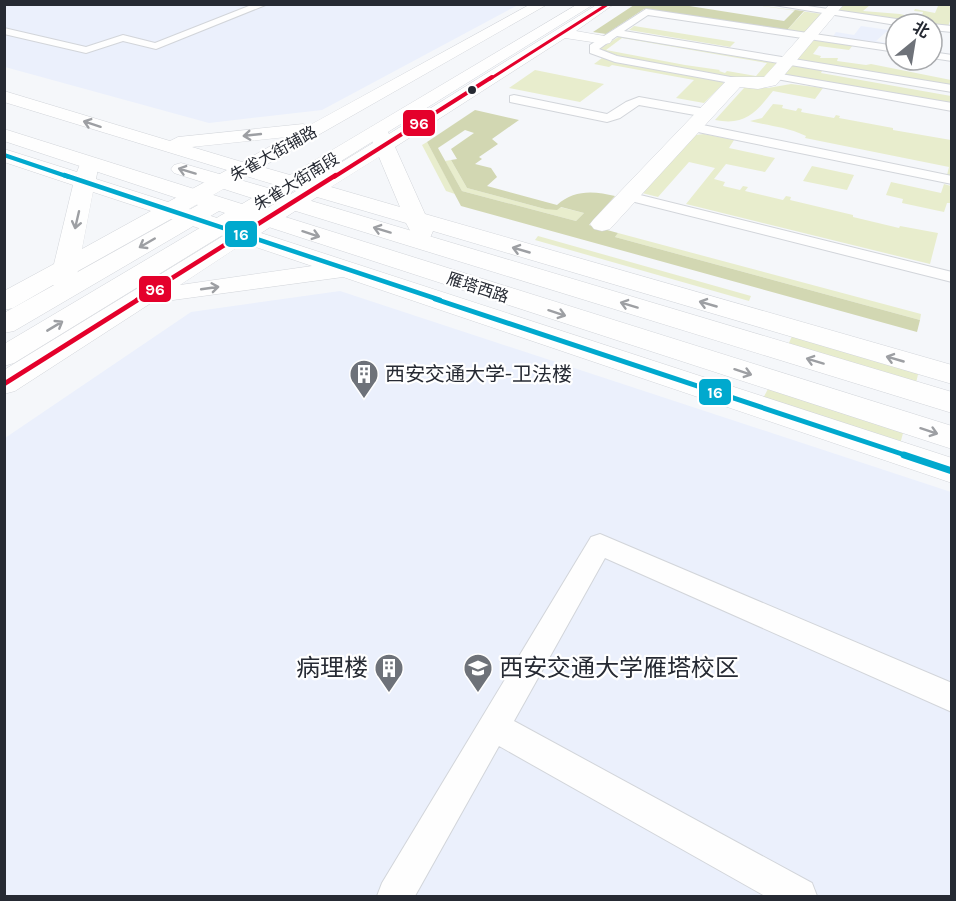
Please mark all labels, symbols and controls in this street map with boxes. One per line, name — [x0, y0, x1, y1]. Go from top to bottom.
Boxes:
north arrow — [884, 12, 944, 72]
text: 北 — [910, 17, 933, 42]
unlabelled marker — [466, 84, 478, 96]
line badge: 96 — [402, 109, 436, 137]
text: 96 — [409, 114, 429, 133]
one-way arrow — [83, 118, 102, 129]
street label: 朱雀大街辅路 — [227, 122, 320, 185]
one-way arrow — [243, 130, 263, 141]
street label: 朱雀大街南段 — [250, 149, 342, 214]
one-way arrow — [178, 165, 197, 176]
one-way arrow — [70, 210, 82, 229]
line badge: 16 — [224, 220, 258, 248]
one-way arrow — [373, 224, 392, 235]
text: 16 — [233, 225, 249, 244]
one-way arrow — [301, 229, 320, 240]
one-way arrow — [139, 237, 156, 249]
one-way arrow — [512, 243, 531, 255]
street label: 雁塔西路 — [444, 269, 511, 306]
line badge: 96 — [138, 275, 172, 303]
text: 96 — [145, 280, 165, 299]
one-way arrow — [200, 283, 220, 294]
one-way arrow — [699, 298, 718, 309]
one-way arrow — [620, 299, 639, 310]
one-way arrow — [547, 308, 566, 319]
one-way arrow — [46, 320, 63, 332]
one-way arrow — [886, 353, 905, 364]
one-way arrow — [806, 355, 825, 366]
building icon: 西安交通大学-卫法楼 — [348, 358, 380, 400]
place label: 西安交通大学-卫法楼 — [385, 363, 572, 386]
one-way arrow — [733, 367, 752, 378]
line badge: 16 — [698, 378, 732, 406]
text: 16 — [707, 383, 723, 402]
one-way arrow — [919, 426, 938, 437]
building icon: 病理楼 — [373, 652, 405, 694]
school or university icon: 西安交通大学雁塔校区 — [462, 652, 494, 694]
place label: 病理楼 — [296, 654, 368, 682]
place label: 西安交通大学雁塔校区 — [499, 654, 739, 682]

